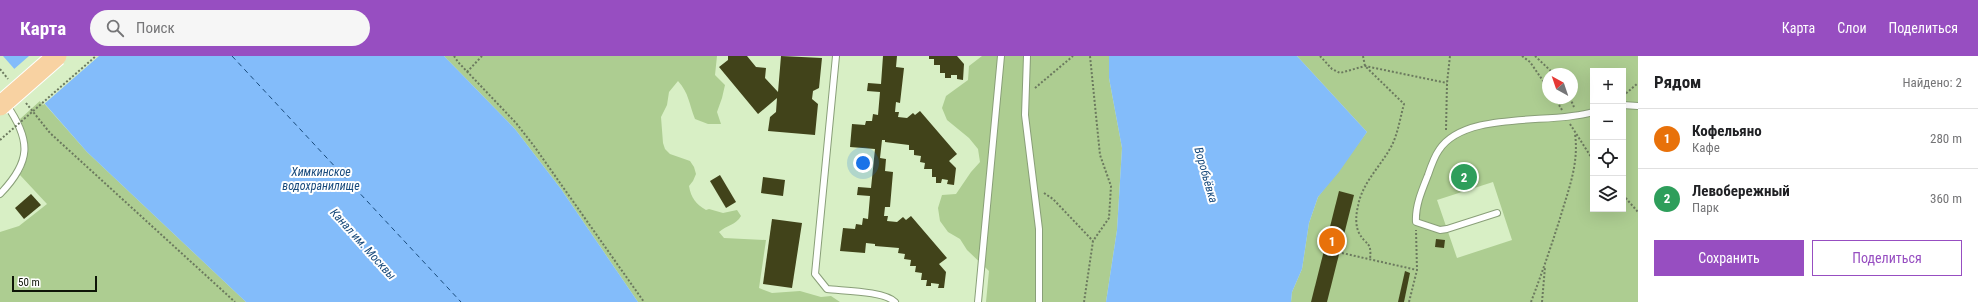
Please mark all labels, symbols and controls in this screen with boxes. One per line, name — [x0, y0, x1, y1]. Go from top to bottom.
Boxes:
search box — [90, 10, 370, 46]
text: Карта — [20, 17, 66, 40]
icon: search — [104, 17, 126, 39]
text: Поиск — [136, 19, 175, 37]
text: Карта — [1782, 20, 1815, 36]
text: Слои — [1837, 20, 1867, 36]
text: Поделиться — [1889, 20, 1958, 36]
north arrow — [1542, 68, 1578, 104]
map controls — [1590, 68, 1626, 212]
button: + — [1590, 68, 1626, 104]
text: Рядом — [1654, 72, 1701, 92]
text: Найдено: 2 — [1902, 75, 1962, 90]
button: − — [1590, 104, 1626, 140]
text: Кофельяно — [1692, 122, 1762, 140]
text: 1 — [1664, 131, 1670, 146]
text: 280 m — [1930, 131, 1962, 146]
button: locate — [1590, 140, 1626, 176]
text: Кафе — [1692, 140, 1720, 155]
water label: Воробьёвка — [1191, 145, 1221, 205]
your location — [853, 153, 873, 173]
pin: 2 — [1451, 162, 1477, 192]
water label: Химкинское водохранилище — [282, 165, 360, 193]
button: layers — [1590, 176, 1626, 212]
text: Левобережный — [1692, 182, 1790, 200]
text: 2 — [1664, 191, 1670, 206]
text: 360 m — [1930, 191, 1962, 206]
text: Парк — [1692, 200, 1719, 215]
water label: Канал им. Москвы — [327, 206, 399, 283]
pin: 1 — [1319, 226, 1345, 256]
button: Сохранить — [1654, 240, 1804, 276]
button: Поделиться — [1812, 240, 1962, 276]
scale bar — [12, 274, 97, 293]
text: 50 m — [18, 276, 40, 289]

